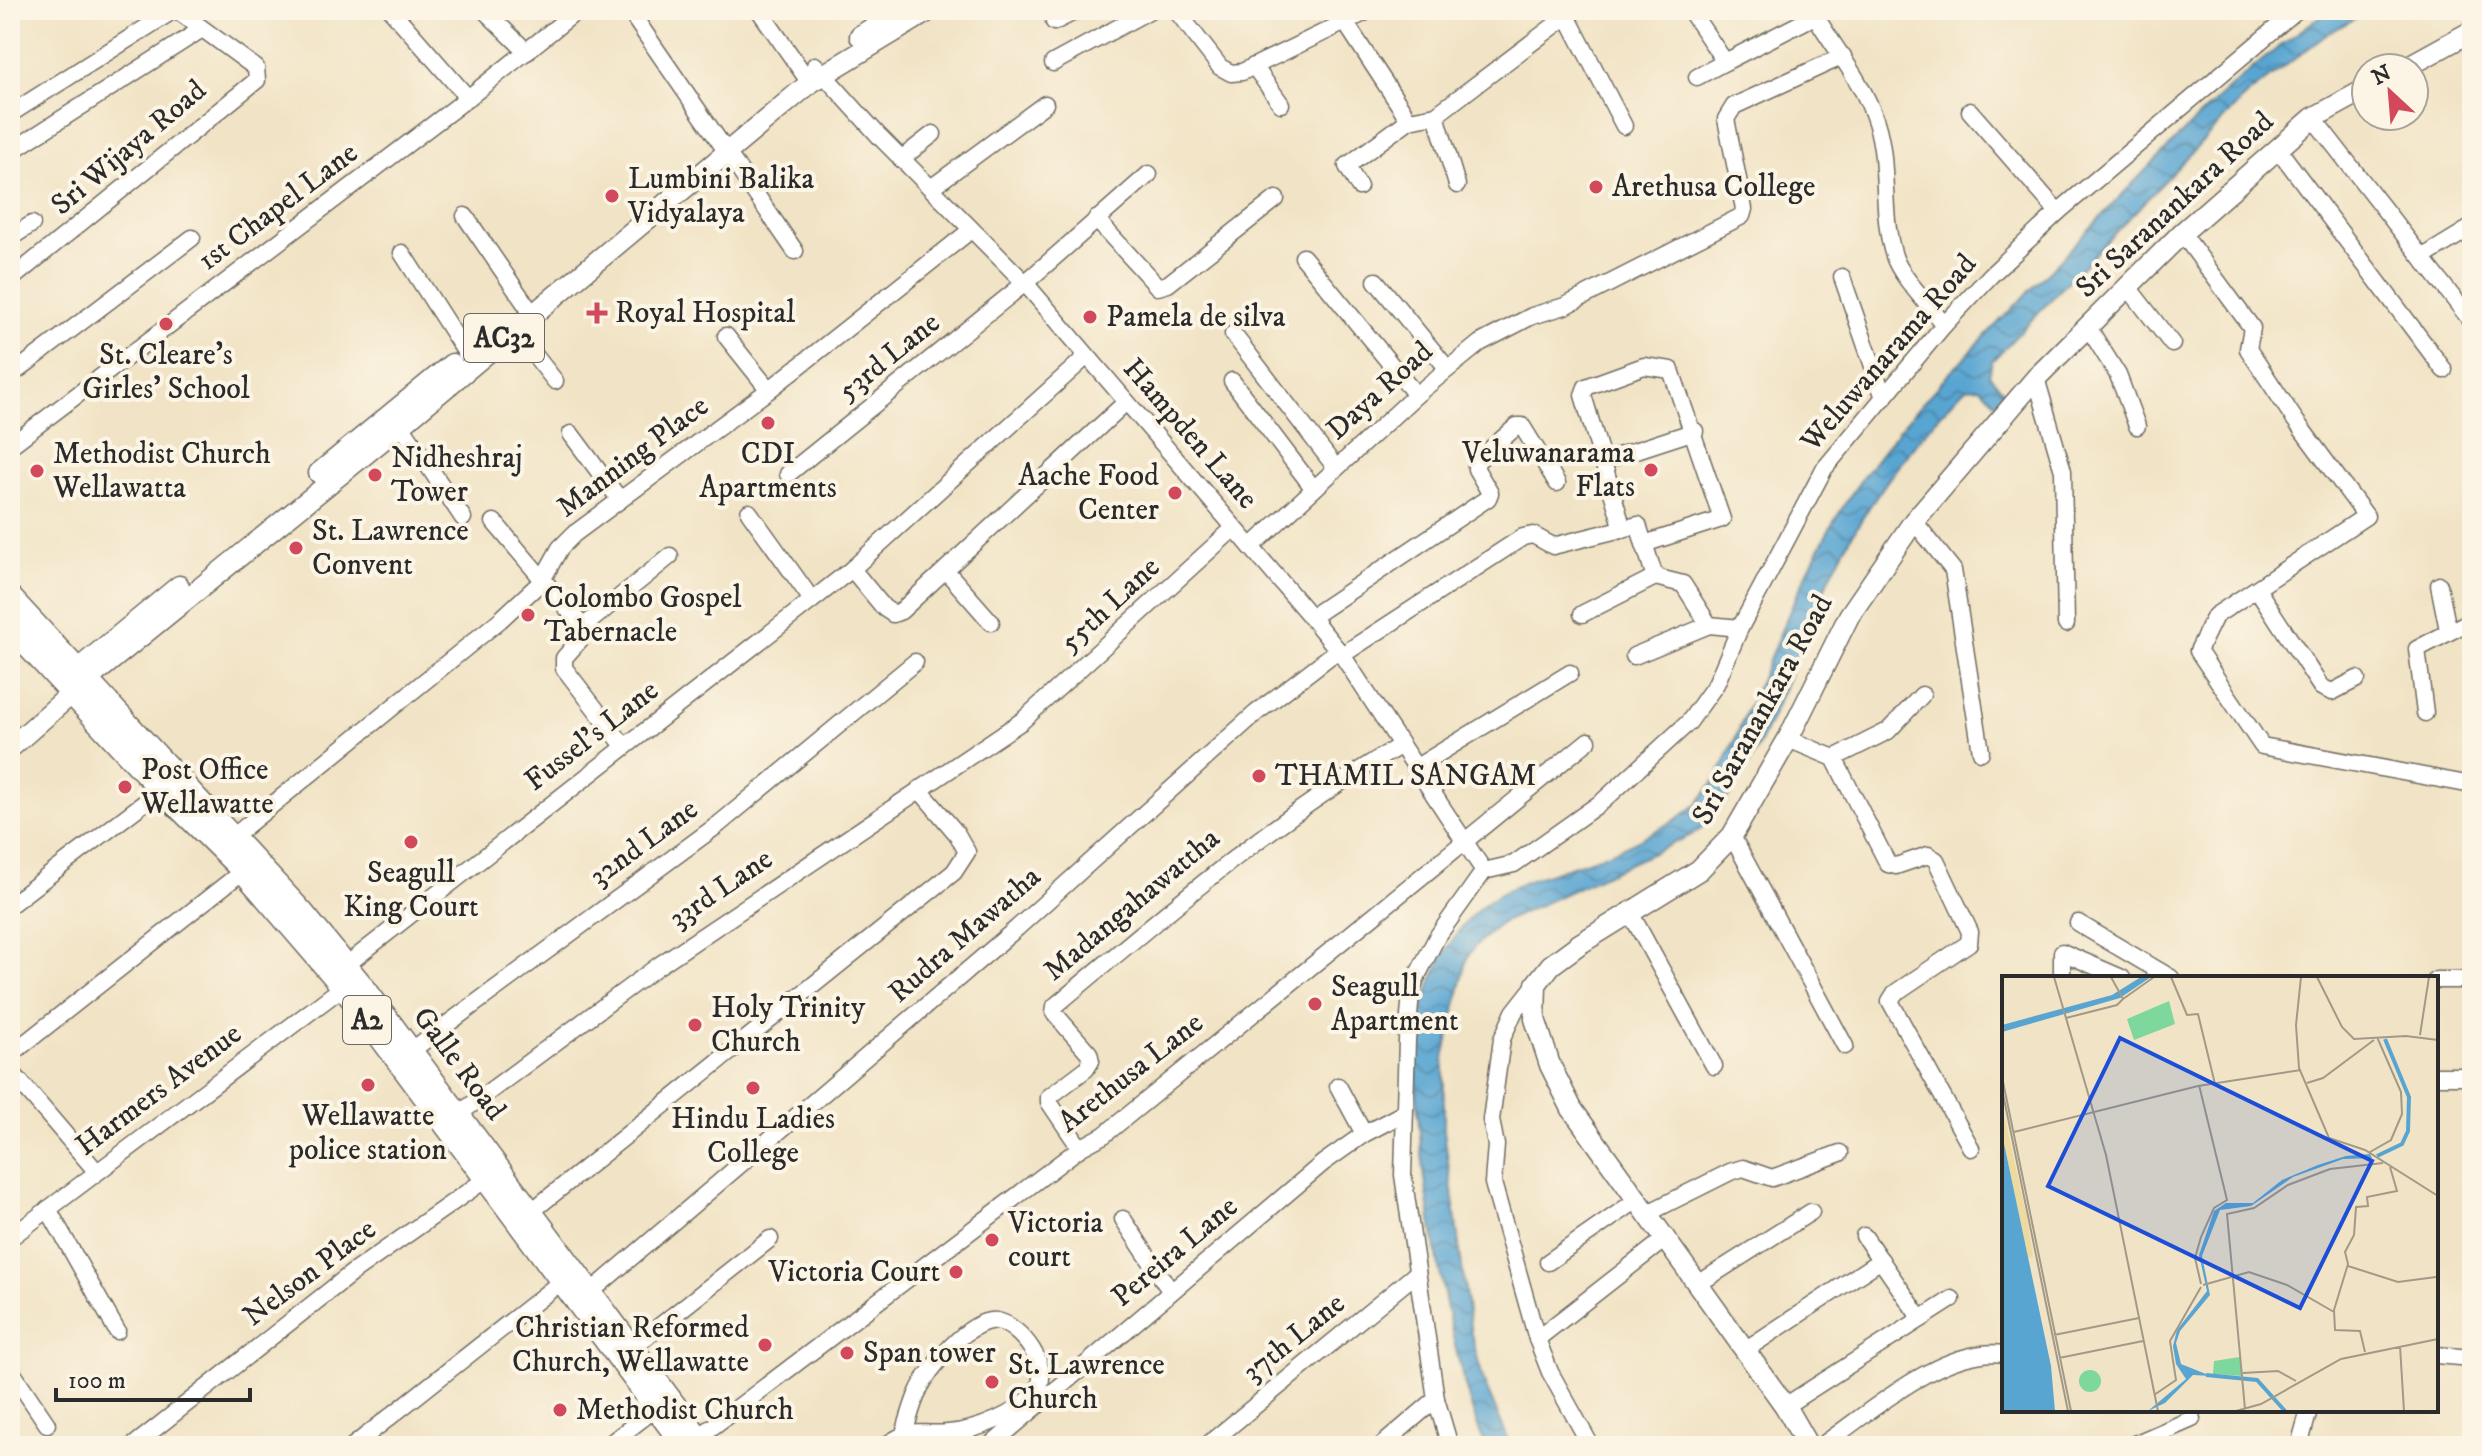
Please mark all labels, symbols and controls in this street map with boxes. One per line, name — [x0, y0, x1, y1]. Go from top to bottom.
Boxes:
north arrow — [2350, 52, 2430, 132]
text: N — [2368, 59, 2396, 91]
street label: Sri Wijaya Road — [44, 72, 214, 224]
street label: Sri Saranankara Road — [2068, 104, 2282, 306]
street label: 1st Chapel Lane — [191, 135, 365, 279]
place label: Lumbini Balika Vidyalaya — [627, 161, 815, 232]
place label: Arethusa College — [1612, 169, 1815, 206]
marker: Arethusa College — [1587, 178, 1605, 196]
marker: Lumbini Balika Vidyalaya — [603, 187, 621, 205]
street label: Weluwanarama Road — [1792, 247, 1985, 460]
place label: Royal Hospital — [615, 295, 795, 332]
place label: Pamela de silva — [1106, 299, 1286, 336]
marker: Royal Hospital — [586, 302, 608, 324]
street label: 53rd Lane — [830, 305, 948, 409]
marker: Pamela de silva — [1081, 308, 1099, 326]
road number: AC32 — [464, 314, 544, 362]
marker: St. Cleare's Girles' School — [157, 315, 175, 333]
street label: Daya Road — [1319, 334, 1441, 448]
place label: St. Cleare's Girles' School — [82, 337, 250, 408]
street label: Hampden Lane — [1115, 351, 1265, 517]
street label: Manning Place — [550, 388, 716, 526]
marker: CDI Apartments — [759, 414, 777, 432]
place label: Veluwanarama Flats — [1461, 435, 1635, 506]
place label: Methodist Church Wellawatta — [52, 436, 271, 507]
place label: CDI Apartments — [699, 436, 837, 507]
place label: Nidheshraj Tower — [391, 440, 522, 511]
place label: Aache Food Center — [1018, 458, 1159, 529]
marker: Veluwanarama Flats — [1642, 461, 1660, 479]
marker: Methodist Church Wellawatta — [28, 462, 46, 480]
marker: Nidheshraj Tower — [366, 466, 384, 484]
marker: Aache Food Center — [1166, 484, 1184, 502]
place label: St. Lawrence Convent — [312, 513, 469, 584]
marker: St. Lawrence Convent — [287, 539, 305, 557]
street label: 55th Lane — [1052, 549, 1168, 661]
place label: Colombo Gospel Tabernacle — [544, 580, 742, 651]
street label: Sri Saranankara Road — [1684, 588, 1842, 832]
marker: Colombo Gospel Tabernacle — [519, 606, 537, 624]
street label: Fussel's Lane — [518, 672, 666, 800]
place label: Post Office Wellawatte — [140, 752, 274, 823]
place label: THAMIL SANGAM — [1275, 758, 1537, 795]
marker: THAMIL SANGAM — [1250, 767, 1268, 785]
marker: Post Office Wellawatte — [116, 778, 134, 796]
street label: 32nd Lane — [582, 791, 706, 895]
street label: Madangahawattha — [1036, 820, 1228, 990]
marker: Seagull King Court — [402, 833, 420, 851]
street label: 33rd Lane — [662, 841, 780, 937]
place label: Seagull King Court — [343, 855, 479, 926]
street label: Rudra Mawatha — [881, 859, 1049, 1011]
place label: Seagull Apartment — [1331, 969, 1459, 1040]
inset map — [2002, 976, 2438, 1412]
place label: Holy Trinity Church — [711, 990, 866, 1061]
marker: Seagull Apartment — [1306, 995, 1324, 1013]
road number: A2 — [343, 996, 391, 1044]
street label: Galle Road — [404, 1000, 514, 1128]
street label: Arethusa Lane — [1051, 1005, 1211, 1141]
street label: Harmers Avenue — [69, 1016, 249, 1164]
marker: Holy Trinity Church — [686, 1016, 704, 1034]
marker: Wellawatte police station — [359, 1076, 377, 1094]
marker: Hindu Ladies College — [744, 1079, 762, 1097]
place label: Wellawatte police station — [288, 1098, 447, 1169]
place label: Hindu Ladies College — [671, 1101, 835, 1172]
street label: Pereira Lane — [1104, 1189, 1246, 1315]
place label: Victoria court — [1007, 1205, 1103, 1276]
street label: Nelson Place — [236, 1211, 384, 1335]
marker: Victoria court — [983, 1231, 1001, 1249]
place label: Victoria Court — [768, 1254, 940, 1291]
marker: Victoria Court — [947, 1263, 965, 1281]
street label: 37th Lane — [1235, 1286, 1353, 1390]
place label: Christian Reformed Church, Wellawatte — [512, 1310, 749, 1381]
place label: Span tower — [863, 1335, 996, 1372]
marker: Christian Reformed Church, Wellawatte — [756, 1336, 774, 1354]
marker: Span tower — [838, 1344, 856, 1362]
place label: St. Lawrence Church — [1008, 1347, 1165, 1418]
scale bar — [56, 1352, 250, 1402]
text: 100 m — [68, 1366, 126, 1396]
marker: St. Lawrence Church — [983, 1373, 1001, 1391]
place label: Methodist Church — [576, 1392, 794, 1429]
marker: Methodist Church — [551, 1401, 569, 1419]

